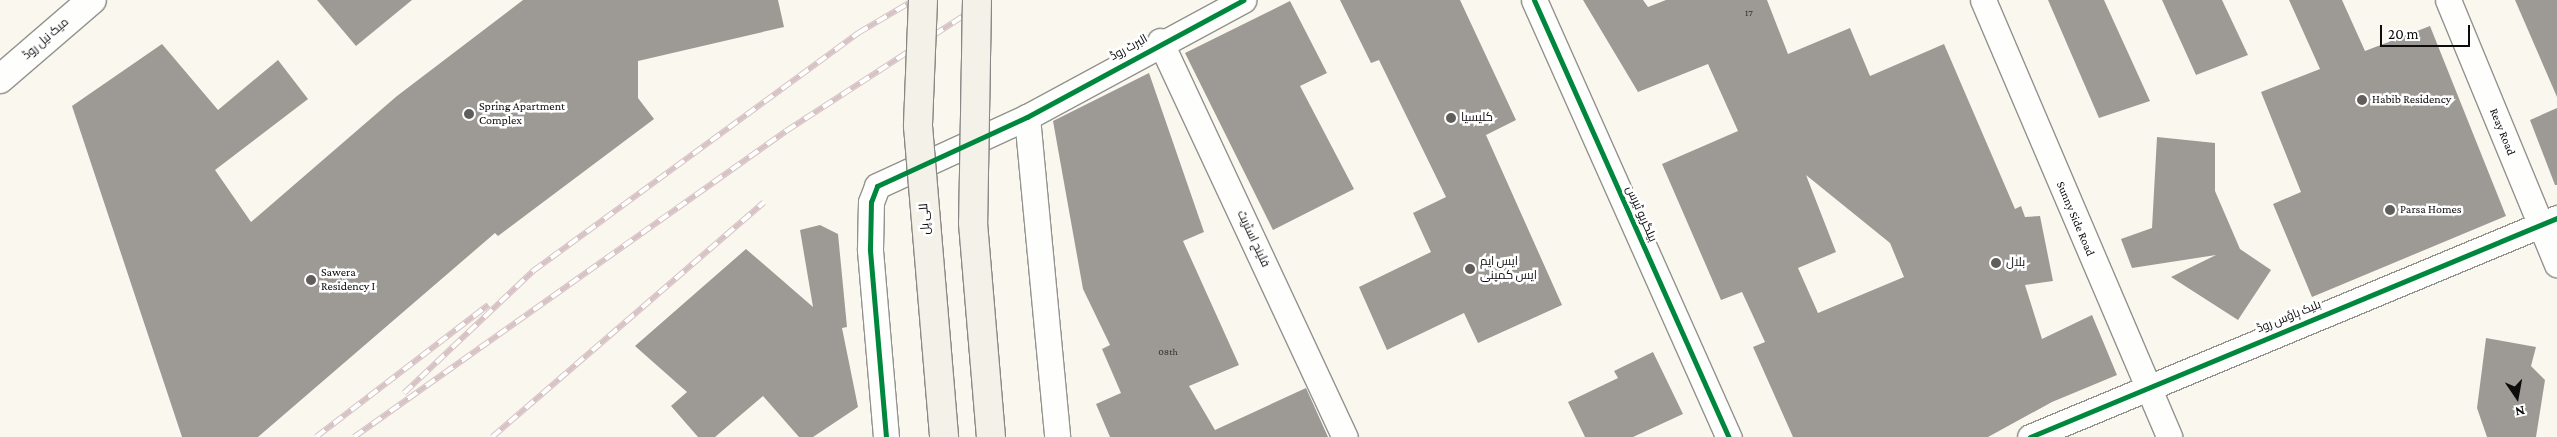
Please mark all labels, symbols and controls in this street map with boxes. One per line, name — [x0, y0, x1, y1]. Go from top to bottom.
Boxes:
house number: 17 — [1745, 7, 1753, 19]
street label: میک نیل روڈ — [20, 15, 72, 63]
scale bar — [2382, 15, 2472, 47]
text: 20 m — [2388, 26, 2419, 42]
street label: البرٹ روڈ — [1108, 32, 1150, 64]
place label: Habib Residency — [2372, 93, 2451, 107]
marker: Habib Residency — [2356, 94, 2368, 106]
place label: Spring Apartment Complex — [479, 100, 565, 128]
street label: Reay Road — [2486, 106, 2518, 158]
marker: Spring Apartment Complex — [463, 108, 475, 120]
place label: کلیسیا — [1461, 111, 1493, 125]
marker: کلیسیا — [1445, 112, 1457, 124]
street label: Sunny Side Road — [2053, 180, 2097, 258]
street label: بیلگریو ٹیرس — [1622, 184, 1660, 244]
street label: للی پل — [917, 203, 933, 235]
place label: Parsa Homes — [2400, 203, 2462, 217]
marker: Parsa Homes — [2384, 204, 2396, 216]
street label: فلینچ اسٹریٹ — [1234, 208, 1272, 270]
place label: ایس ایم ایس کمپنی — [1480, 255, 1537, 283]
place label: بلال — [2006, 256, 2025, 270]
marker: بلال — [1990, 257, 2002, 269]
marker: ایس ایم ایس کمپنی — [1464, 263, 1476, 275]
place label: Sawera Residency I — [321, 266, 375, 294]
marker: Sawera Residency I — [305, 274, 317, 286]
street label: بلیک ہاؤس روڈ — [2255, 298, 2323, 336]
house number: 08th — [1158, 346, 1178, 358]
north arrow — [2492, 372, 2542, 422]
text: N — [2514, 403, 2526, 420]

